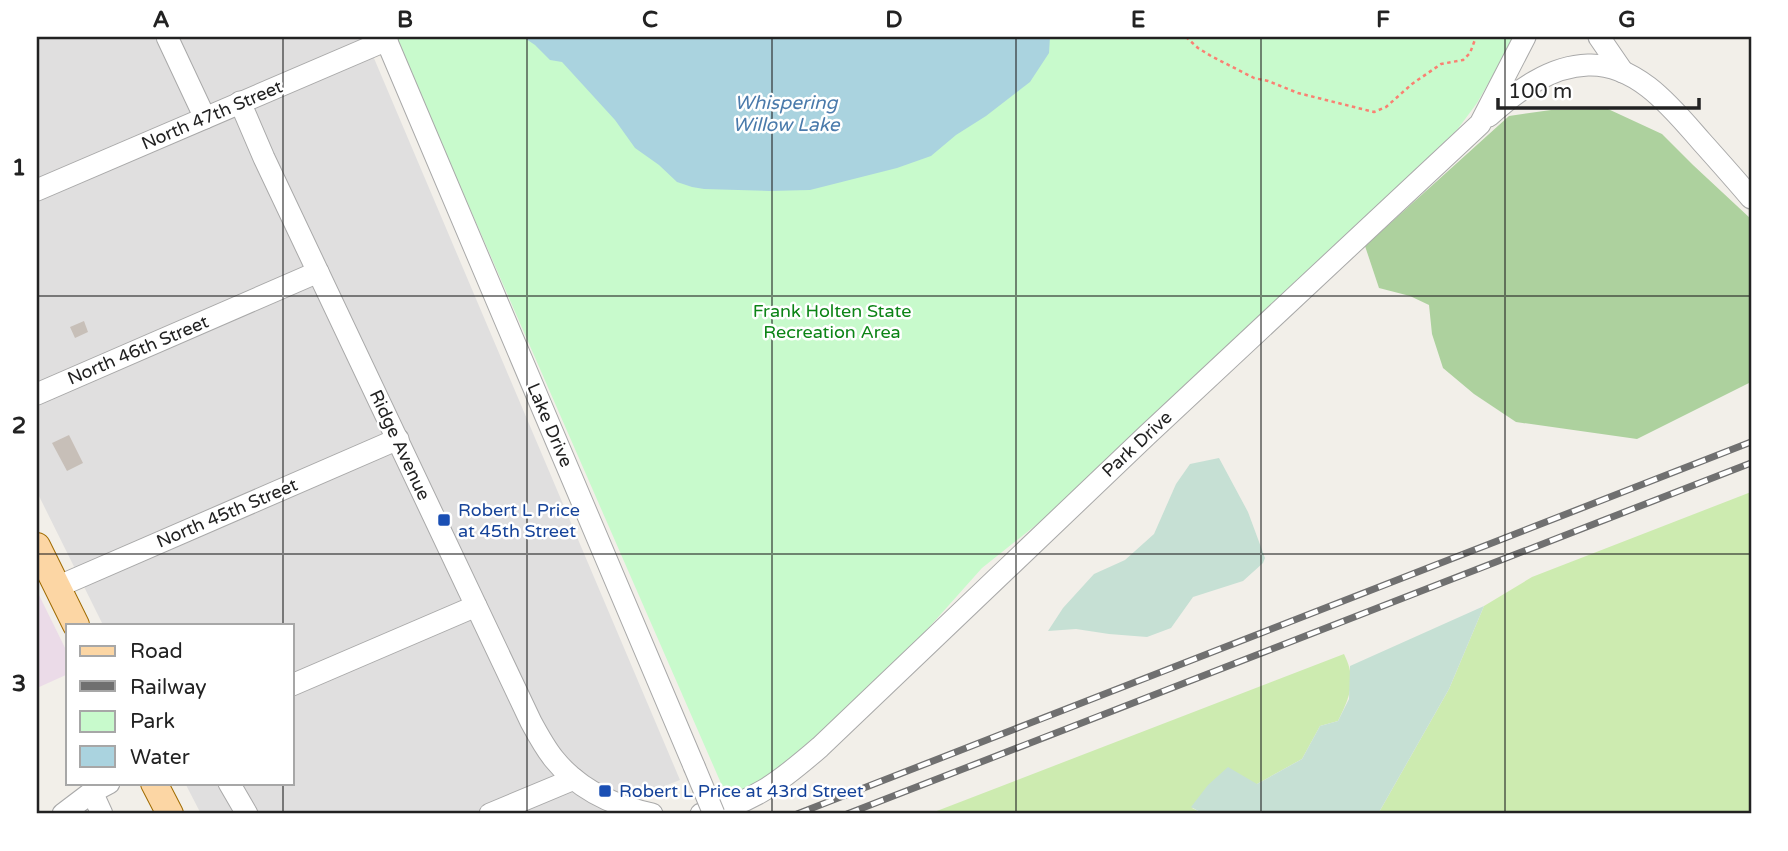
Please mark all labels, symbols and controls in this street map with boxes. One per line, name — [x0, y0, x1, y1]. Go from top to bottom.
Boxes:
text: A — [152, 6, 170, 34]
text: B — [397, 6, 413, 34]
text: C — [642, 6, 658, 34]
text: D — [885, 6, 903, 34]
text: E — [1131, 6, 1145, 34]
text: F — [1376, 6, 1390, 34]
text: G — [1618, 6, 1636, 34]
scale bar — [1498, 66, 1699, 110]
street label: North 47th Street — [138, 75, 286, 155]
text: 100 m — [1508, 79, 1572, 104]
water label: Whispering Willow Lake — [732, 92, 841, 136]
text: 1 — [12, 154, 26, 182]
park label: Frank Holten State Recreation Area — [753, 300, 911, 343]
street label: North 46th Street — [64, 310, 212, 390]
street label: Lake Drive — [522, 380, 578, 470]
street label: Ridge Avenue — [365, 386, 435, 504]
street label: Park Drive — [1098, 406, 1176, 482]
text: 2 — [12, 412, 26, 440]
street label: North 45th Street — [153, 473, 301, 553]
place label: Robert L Price at 45th Street — [458, 499, 580, 542]
marker: Robert L Price at 45th Street — [436, 512, 452, 528]
legend — [66, 624, 294, 784]
text: Road — [130, 639, 183, 664]
text: 3 — [12, 670, 26, 698]
text: Railway — [130, 675, 207, 700]
text: Park — [130, 709, 175, 734]
text: Water — [130, 745, 190, 770]
place label: Robert L Price at 43rd Street — [619, 780, 864, 802]
marker: Robert L Price at 43rd Street — [597, 783, 613, 799]

